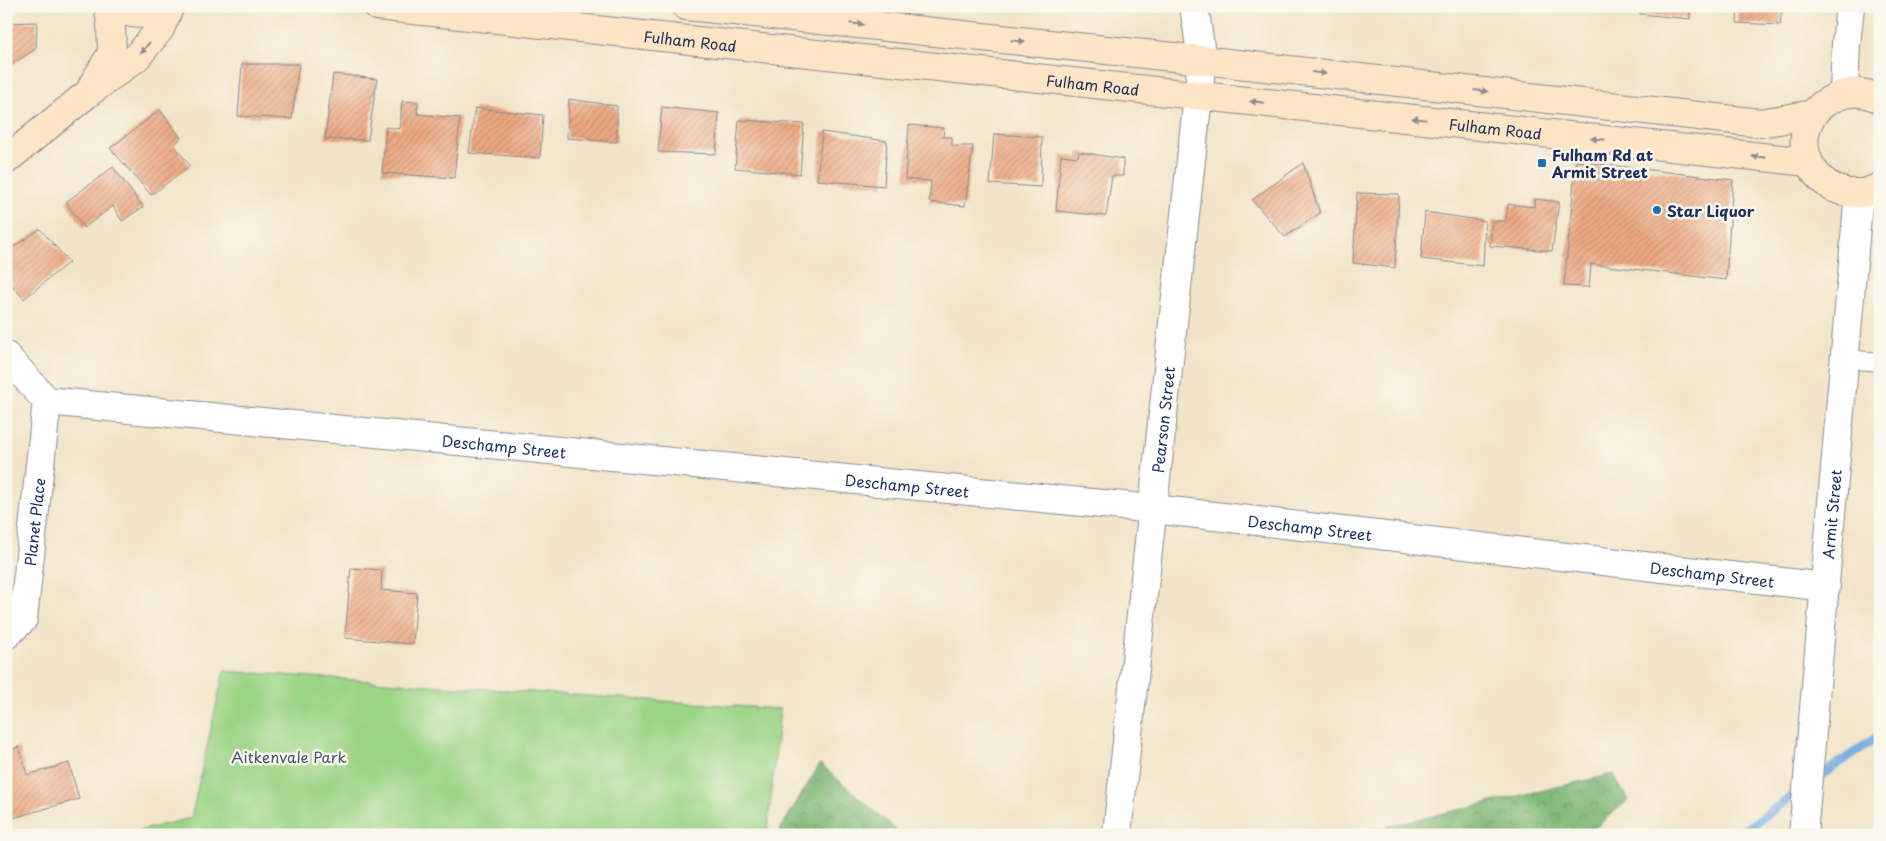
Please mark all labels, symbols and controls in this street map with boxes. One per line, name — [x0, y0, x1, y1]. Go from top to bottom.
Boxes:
one-way arrow — [849, 20, 865, 28]
street label: Fulham Road — [642, 24, 738, 57]
one-way arrow — [1011, 37, 1027, 45]
one-way arrow — [139, 41, 150, 54]
street label: Fulham Road — [1045, 68, 1140, 101]
one-way arrow — [1311, 69, 1327, 77]
one-way arrow — [1473, 87, 1489, 95]
one-way arrow — [1249, 97, 1265, 105]
street label: Fulham Road — [1448, 111, 1543, 144]
one-way arrow — [1411, 115, 1427, 123]
one-way arrow — [1590, 135, 1606, 143]
place label: Fulham Rd at Armit Street — [1551, 143, 1653, 183]
one-way arrow — [1751, 153, 1767, 161]
marker: Fulham Rd at Armit Street — [1536, 157, 1548, 169]
place label: Star Liquor — [1667, 199, 1755, 222]
marker: Star Liquor — [1651, 204, 1663, 216]
street label: Pearson Street — [1145, 365, 1180, 474]
street label: Deschamp Street — [441, 428, 567, 463]
street label: Deschamp Street — [844, 467, 970, 502]
street label: Armit Street — [1816, 468, 1846, 560]
street label: Planet Place — [17, 477, 50, 567]
street label: Deschamp Street — [1247, 508, 1373, 546]
street label: Deschamp Street — [1649, 555, 1775, 592]
park label: Aitkenvale Park — [231, 745, 347, 768]

